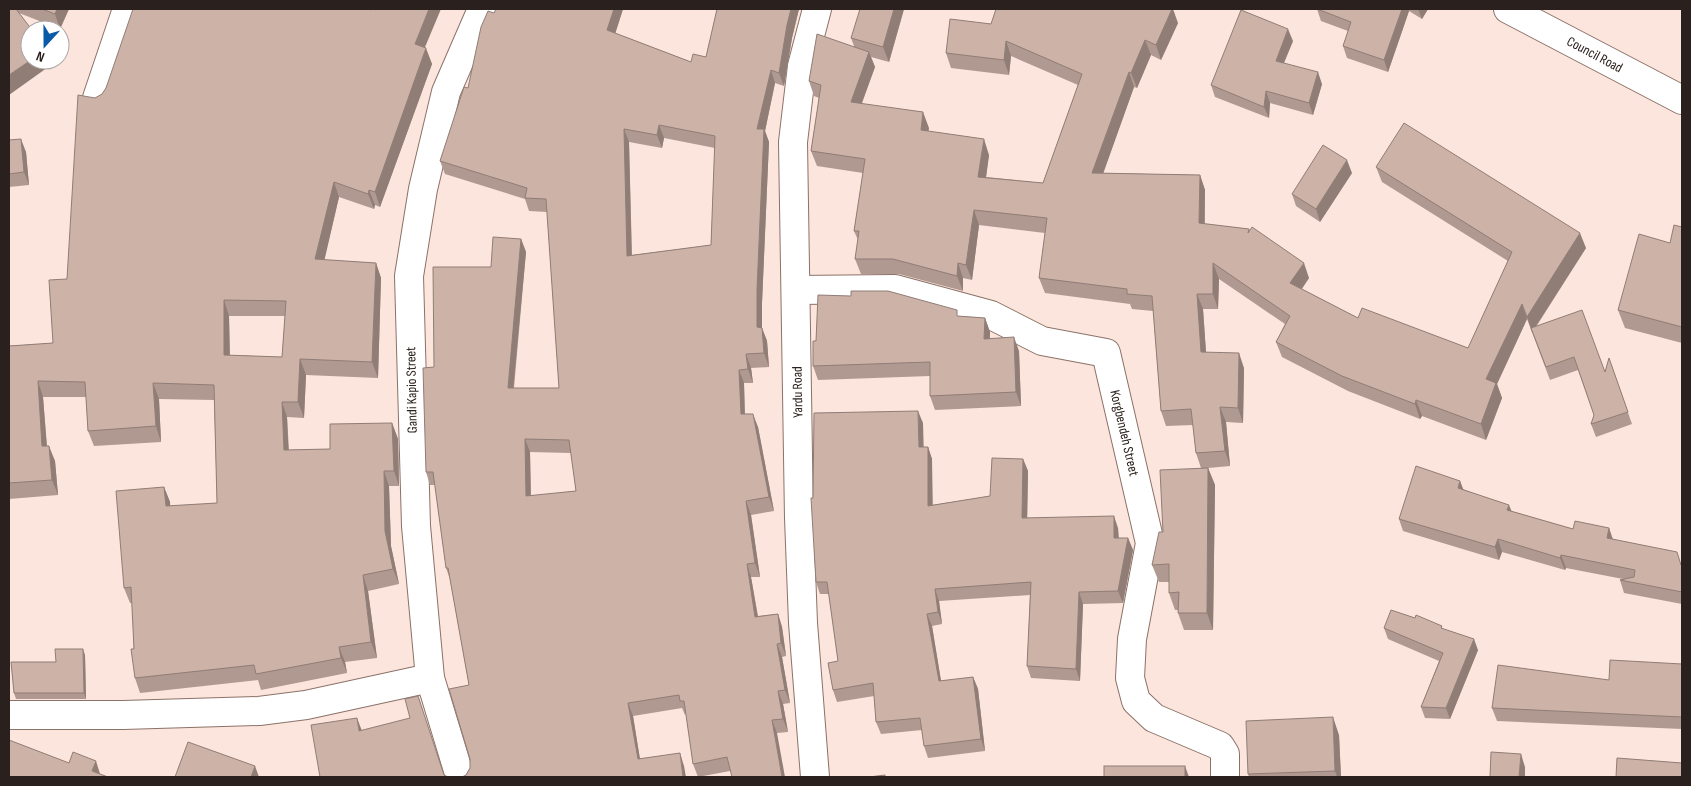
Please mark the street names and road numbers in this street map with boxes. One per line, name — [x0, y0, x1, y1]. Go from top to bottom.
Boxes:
street label: Council Road — [1564, 33, 1626, 76]
street label: Gandi Kapio Street — [402, 347, 421, 433]
street label: Yardu Road — [789, 366, 806, 418]
street label: Korgbendeh Street — [1106, 388, 1143, 478]

